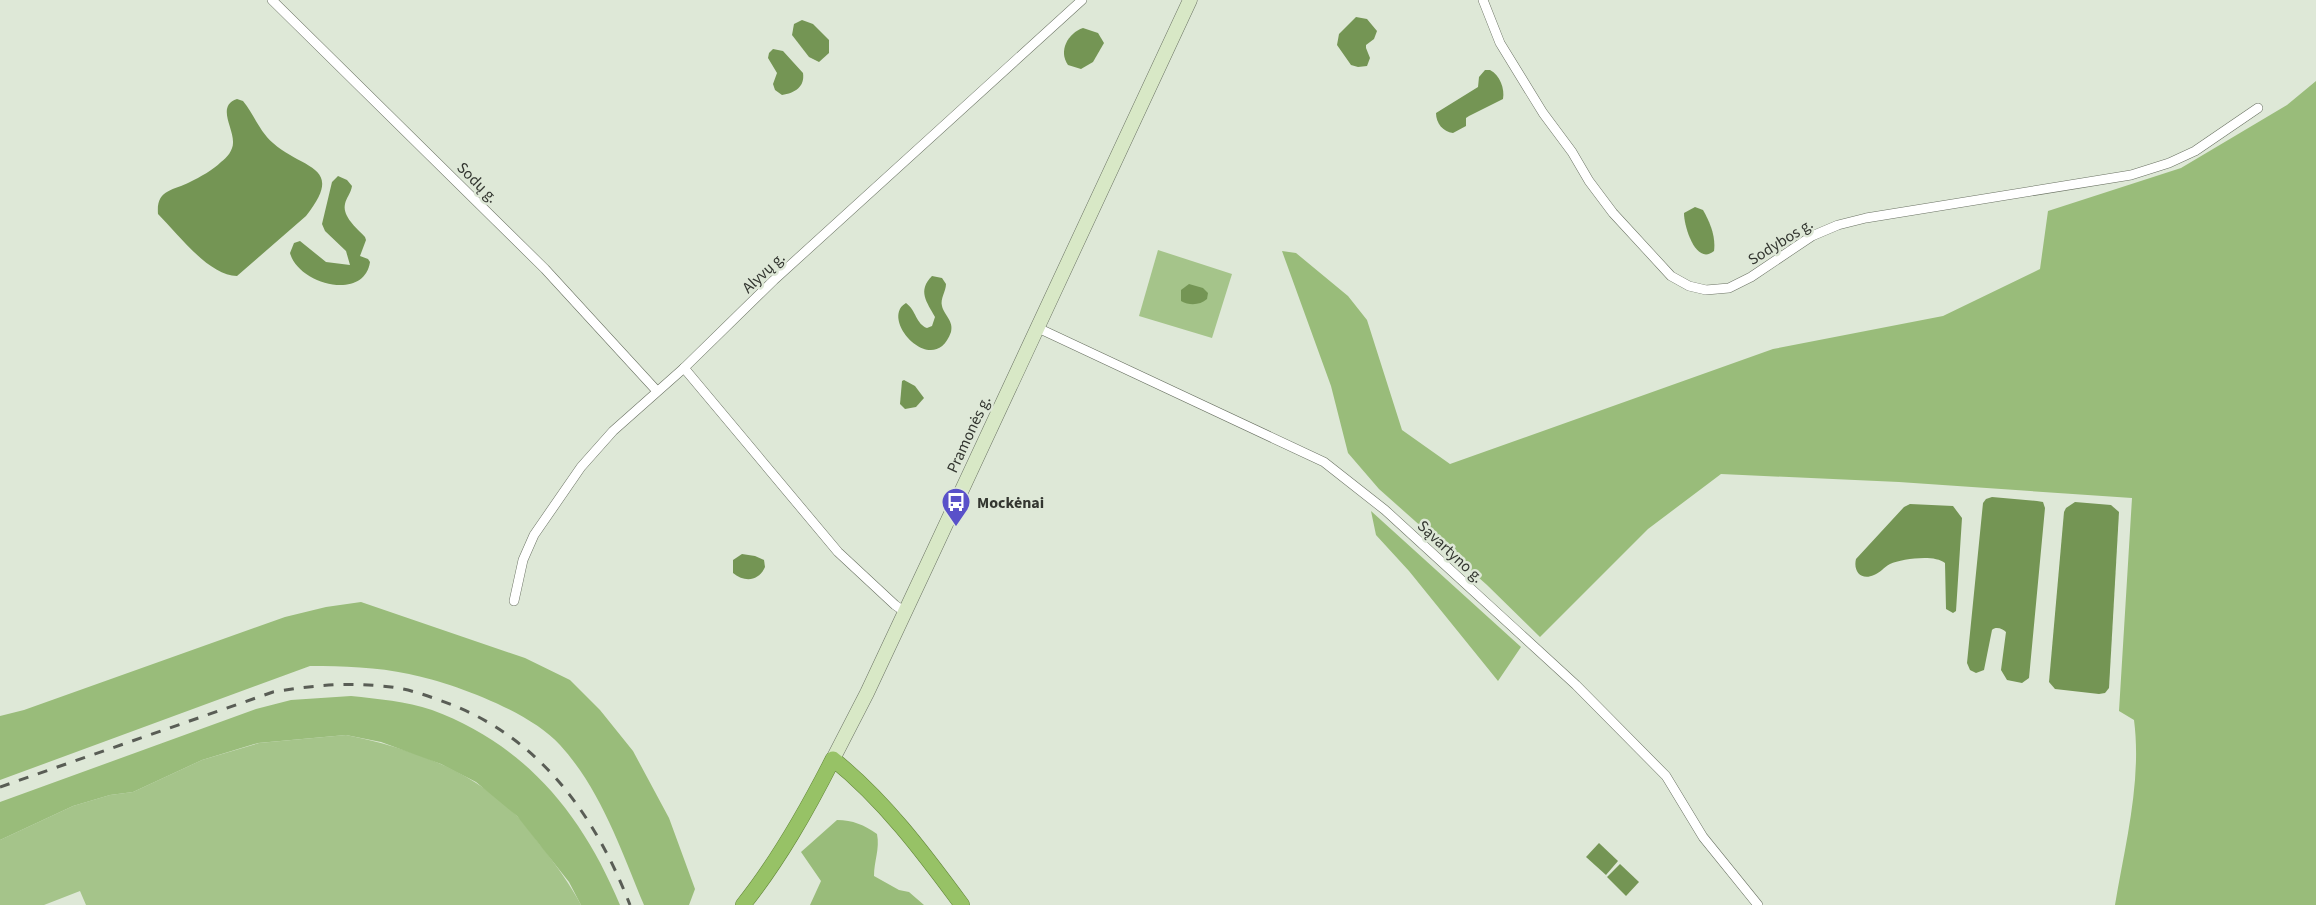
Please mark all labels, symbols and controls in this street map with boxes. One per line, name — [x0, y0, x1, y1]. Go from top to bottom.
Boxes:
street label: Sodų g. — [452, 157, 503, 208]
street label: Sodybos g. — [1744, 213, 1817, 271]
street label: Alyvų g. — [737, 247, 790, 298]
street label: Pramonės g. — [941, 392, 996, 477]
bus stop icon: Mockėnai — [940, 486, 972, 528]
place label: Mockėnai — [977, 492, 1044, 514]
street label: Sąvartyno g. — [1412, 515, 1488, 588]

